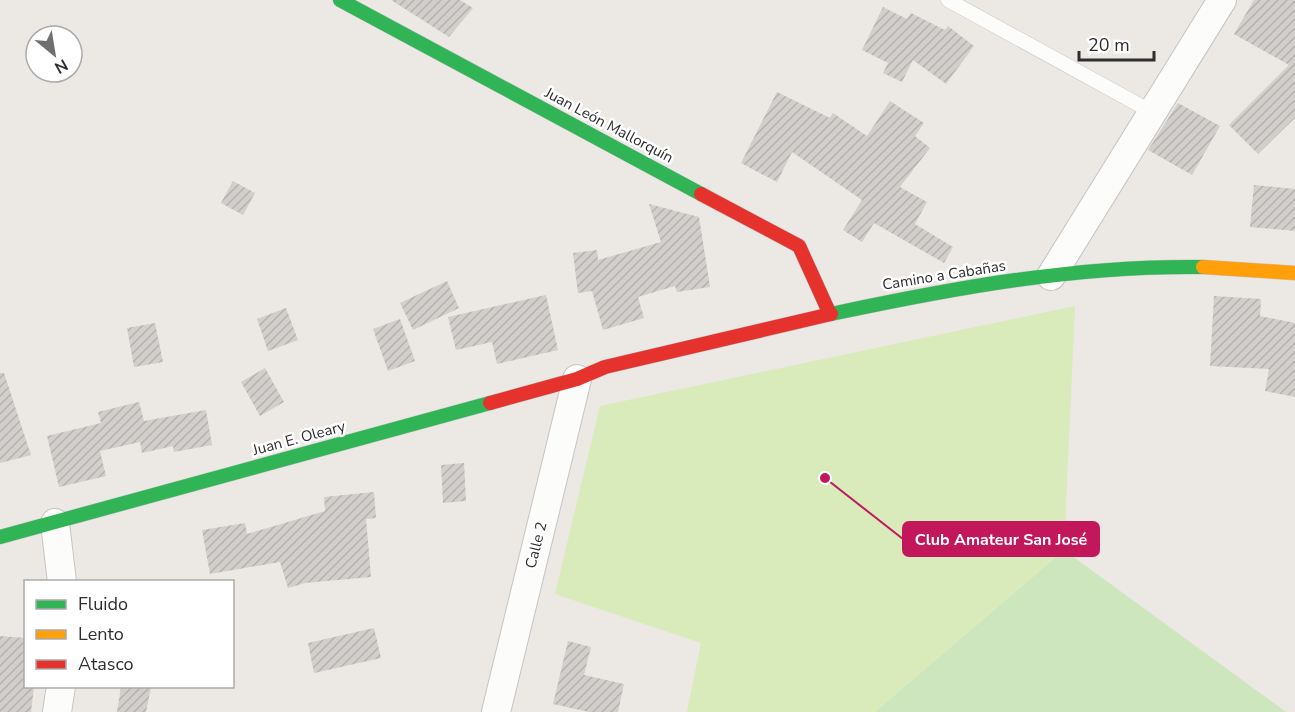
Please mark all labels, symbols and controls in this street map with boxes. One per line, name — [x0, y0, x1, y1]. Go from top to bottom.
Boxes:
north arrow — [24, 24, 84, 84]
scale bar — [1079, 24, 1154, 62]
text: 20 m — [1088, 33, 1130, 57]
text: N — [50, 54, 72, 79]
street label: Juan León Mallorquín — [540, 82, 677, 167]
street label: Camino a Cabañas — [881, 255, 1007, 295]
street label: Juan E. Oleary — [250, 416, 348, 460]
street label: Calle 2 — [521, 520, 551, 570]
callout: Club Amateur San José — [903, 522, 1099, 556]
text: Club Amateur San José — [915, 529, 1087, 551]
legend — [24, 580, 234, 688]
text: Fluido — [78, 592, 128, 616]
text: Lento — [78, 622, 124, 646]
text: Atasco — [78, 652, 134, 676]

